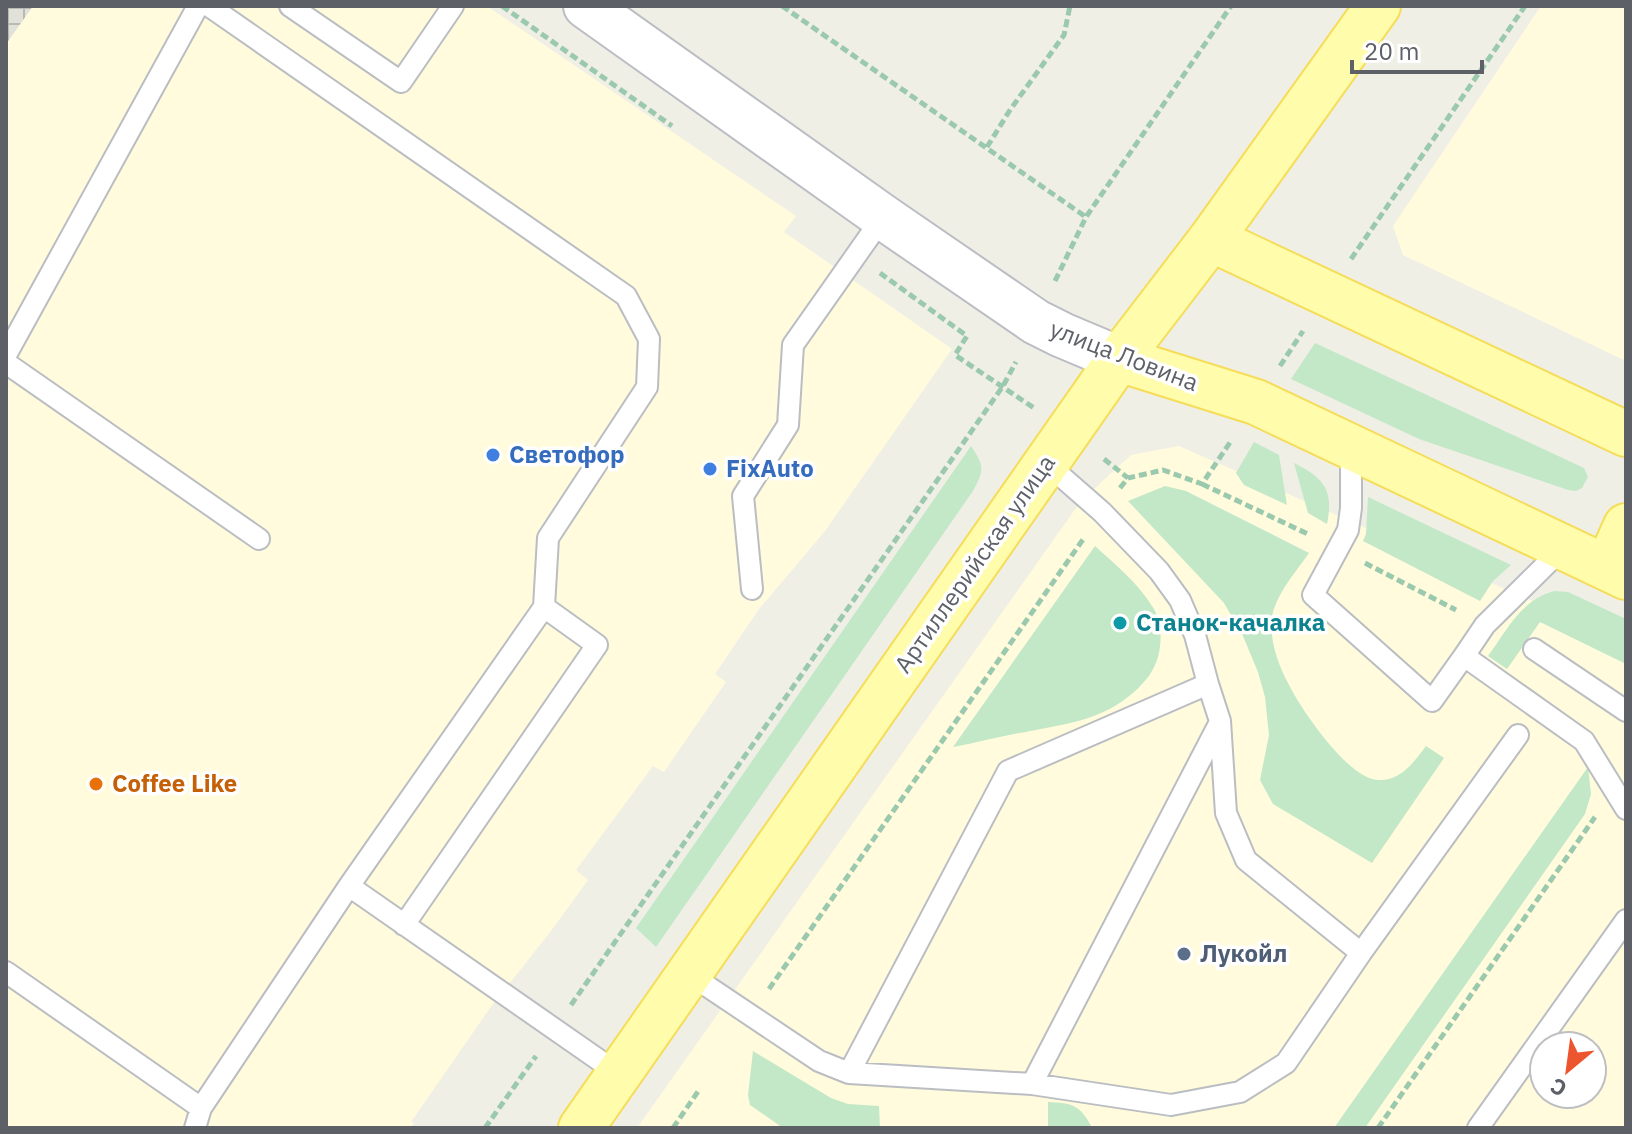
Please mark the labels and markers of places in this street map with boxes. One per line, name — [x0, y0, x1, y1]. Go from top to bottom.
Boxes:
place label: Светофор — [509, 438, 625, 470]
marker: Светофор — [484, 446, 502, 464]
place label: FixAuto — [726, 452, 814, 484]
marker: FixAuto — [701, 460, 719, 478]
place label: Станок-качалка — [1136, 606, 1325, 638]
marker: Станок-качалка — [1111, 614, 1129, 632]
place label: Coffee Like — [112, 767, 237, 799]
marker: Coffee Like — [87, 775, 105, 793]
place label: Лукойл — [1200, 937, 1287, 969]
marker: Лукойл — [1175, 945, 1193, 963]

